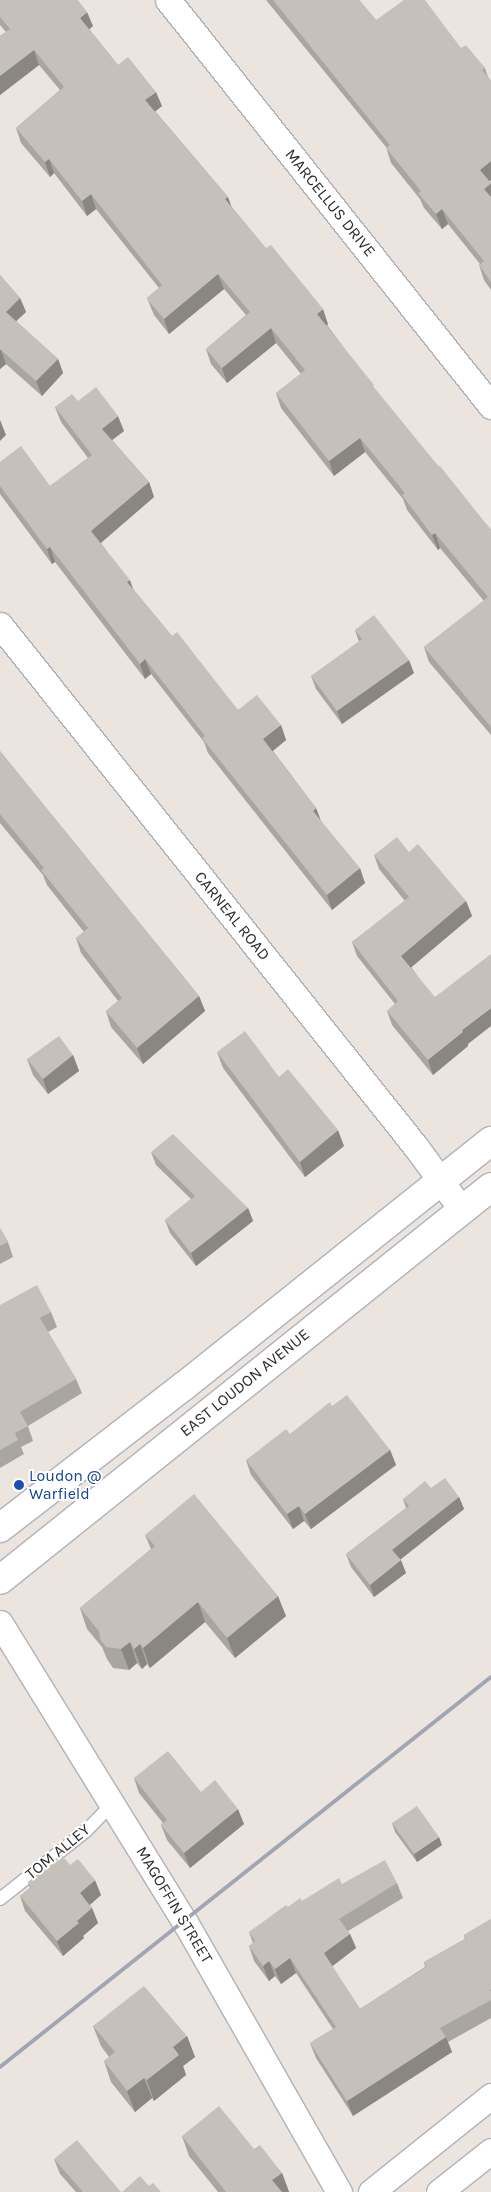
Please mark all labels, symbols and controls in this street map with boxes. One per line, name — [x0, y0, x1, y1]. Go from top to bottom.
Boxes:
street label: MARCELLUS DRIVE — [281, 145, 379, 261]
street label: CARNEAL ROAD — [190, 868, 274, 964]
street label: EAST LOUDON AVENUE — [177, 1325, 313, 1441]
place label: Loudon @ Warfield — [29, 1466, 102, 1504]
marker: Loudon @ Warfield — [13, 1479, 25, 1491]
street label: TOM ALLEY — [22, 1820, 94, 1884]
street label: MAGOFFIN STREET — [132, 1843, 216, 1967]

